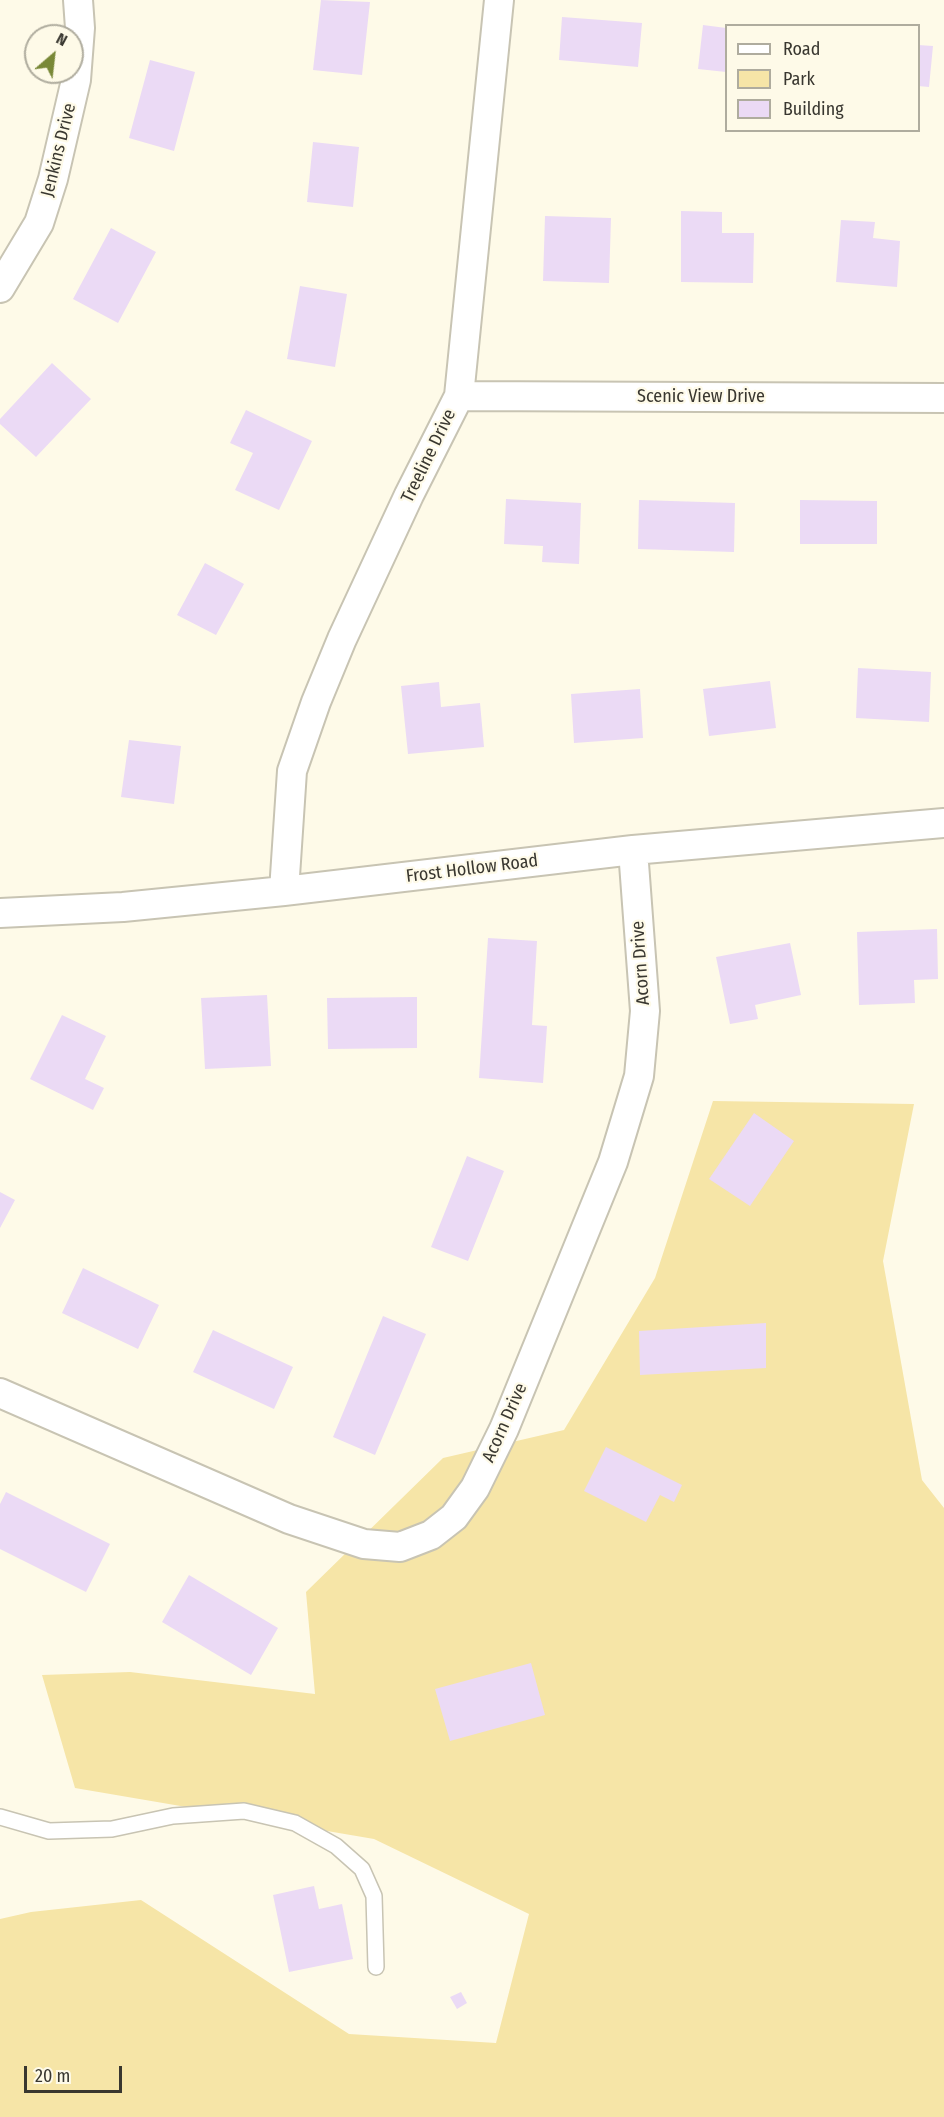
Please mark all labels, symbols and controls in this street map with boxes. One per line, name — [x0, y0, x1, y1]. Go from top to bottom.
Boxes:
north arrow — [24, 24, 84, 84]
legend — [725, 24, 920, 132]
text: N — [53, 29, 70, 50]
text: Road — [783, 38, 820, 60]
text: Park — [783, 68, 815, 90]
text: Building — [783, 98, 844, 120]
street label: Jenkins Drive — [37, 101, 81, 199]
street label: Scenic View Drive — [637, 386, 765, 408]
street label: Treeline Drive — [397, 406, 461, 506]
street label: Frost Hollow Road — [405, 850, 539, 888]
street label: Acorn Drive — [627, 920, 655, 1006]
street label: Acorn Drive — [478, 1380, 532, 1466]
scale bar — [27, 2054, 124, 2092]
text: 20 m — [35, 2065, 70, 2087]

